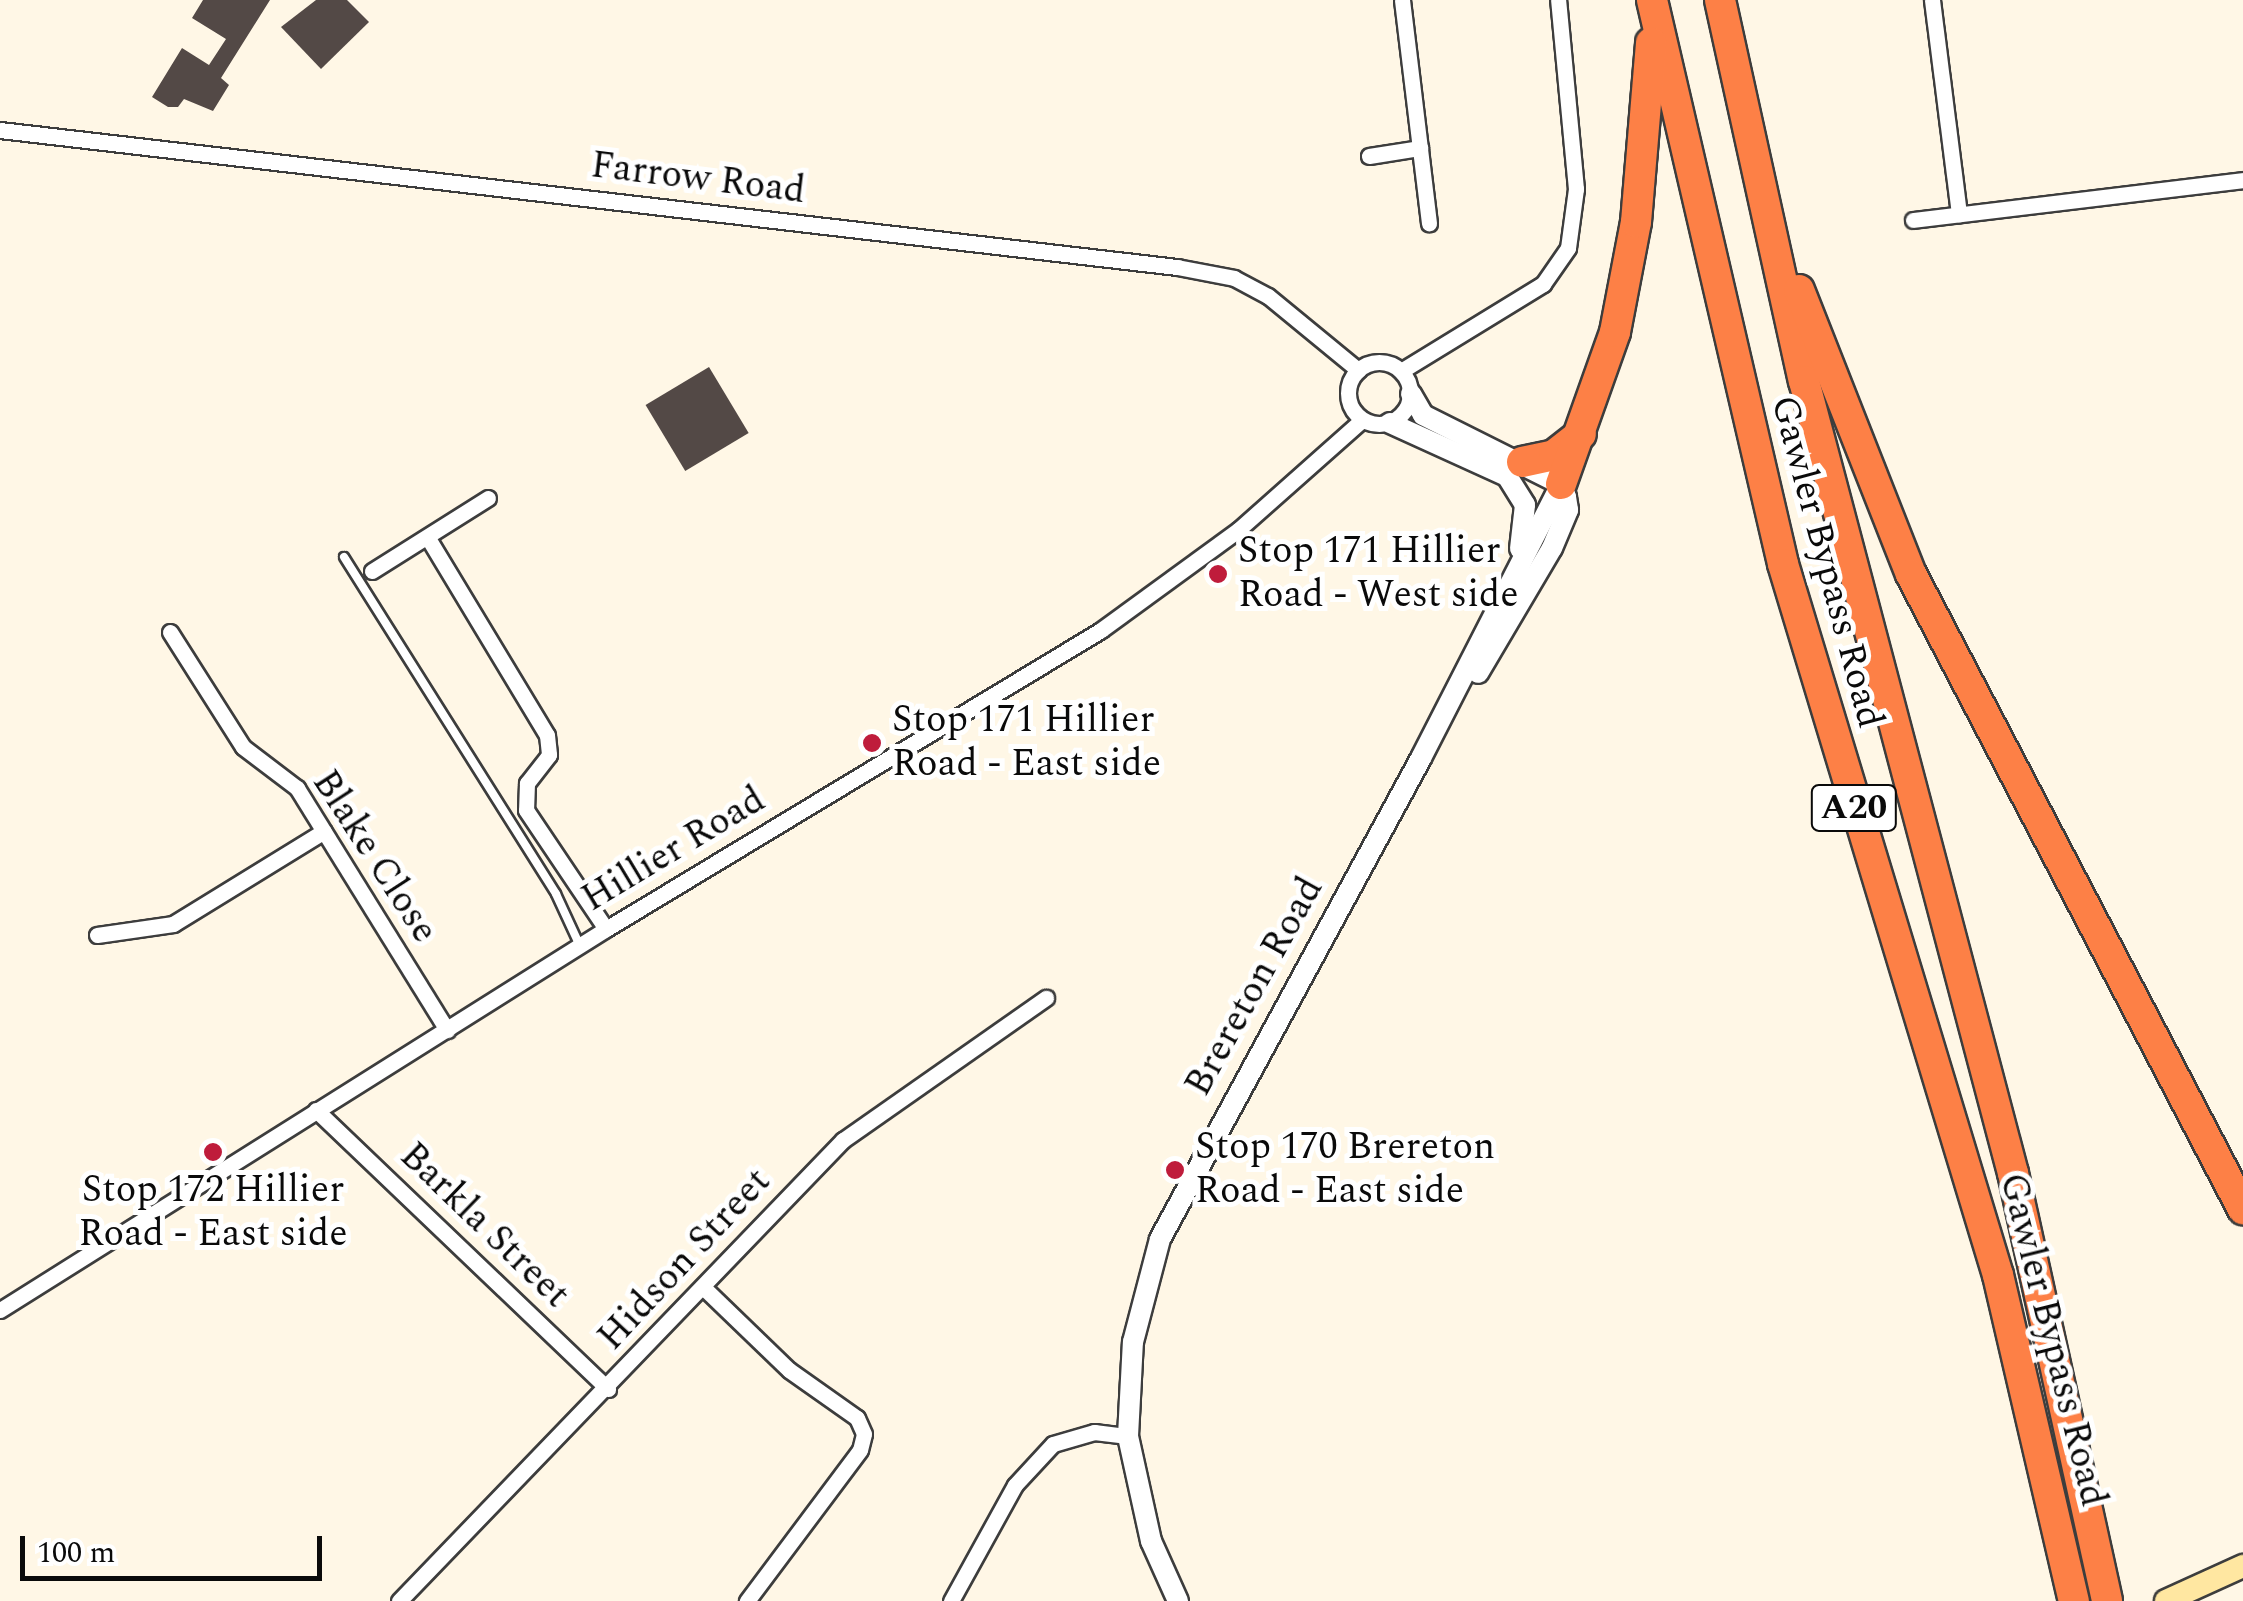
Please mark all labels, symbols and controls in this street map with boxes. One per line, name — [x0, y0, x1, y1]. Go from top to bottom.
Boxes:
street label: Farrow Road — [588, 143, 808, 215]
street label: Gawler Bypass Road — [1760, 391, 1892, 733]
place label: Stop 171 Hillier Road - West side — [1238, 529, 1519, 618]
marker: Stop 171 Hillier Road - West side — [1207, 563, 1229, 585]
place label: Stop 171 Hillier Road - East side — [892, 698, 1161, 788]
marker: Stop 171 Hillier Road - East side — [861, 732, 883, 754]
street label: Blake Close — [301, 762, 447, 952]
street label: Hillier Road — [574, 778, 774, 922]
road number: A20 — [1809, 778, 1899, 838]
street label: Brereton Road — [1176, 870, 1334, 1104]
place label: Stop 170 Brereton Road - East side — [1195, 1125, 1495, 1214]
street label: Barkla Street — [390, 1134, 578, 1318]
marker: Stop 172 Hillier Road - East side — [202, 1141, 224, 1163]
marker: Stop 170 Brereton Road - East side — [1164, 1159, 1186, 1181]
street label: Hidson Street — [589, 1160, 781, 1360]
place label: Stop 172 Hillier Road - East side — [78, 1168, 348, 1258]
street label: Gawler Bypass Road — [1989, 1169, 2115, 1511]
scale bar — [25, 1516, 328, 1578]
text: 100 m — [37, 1530, 115, 1576]

